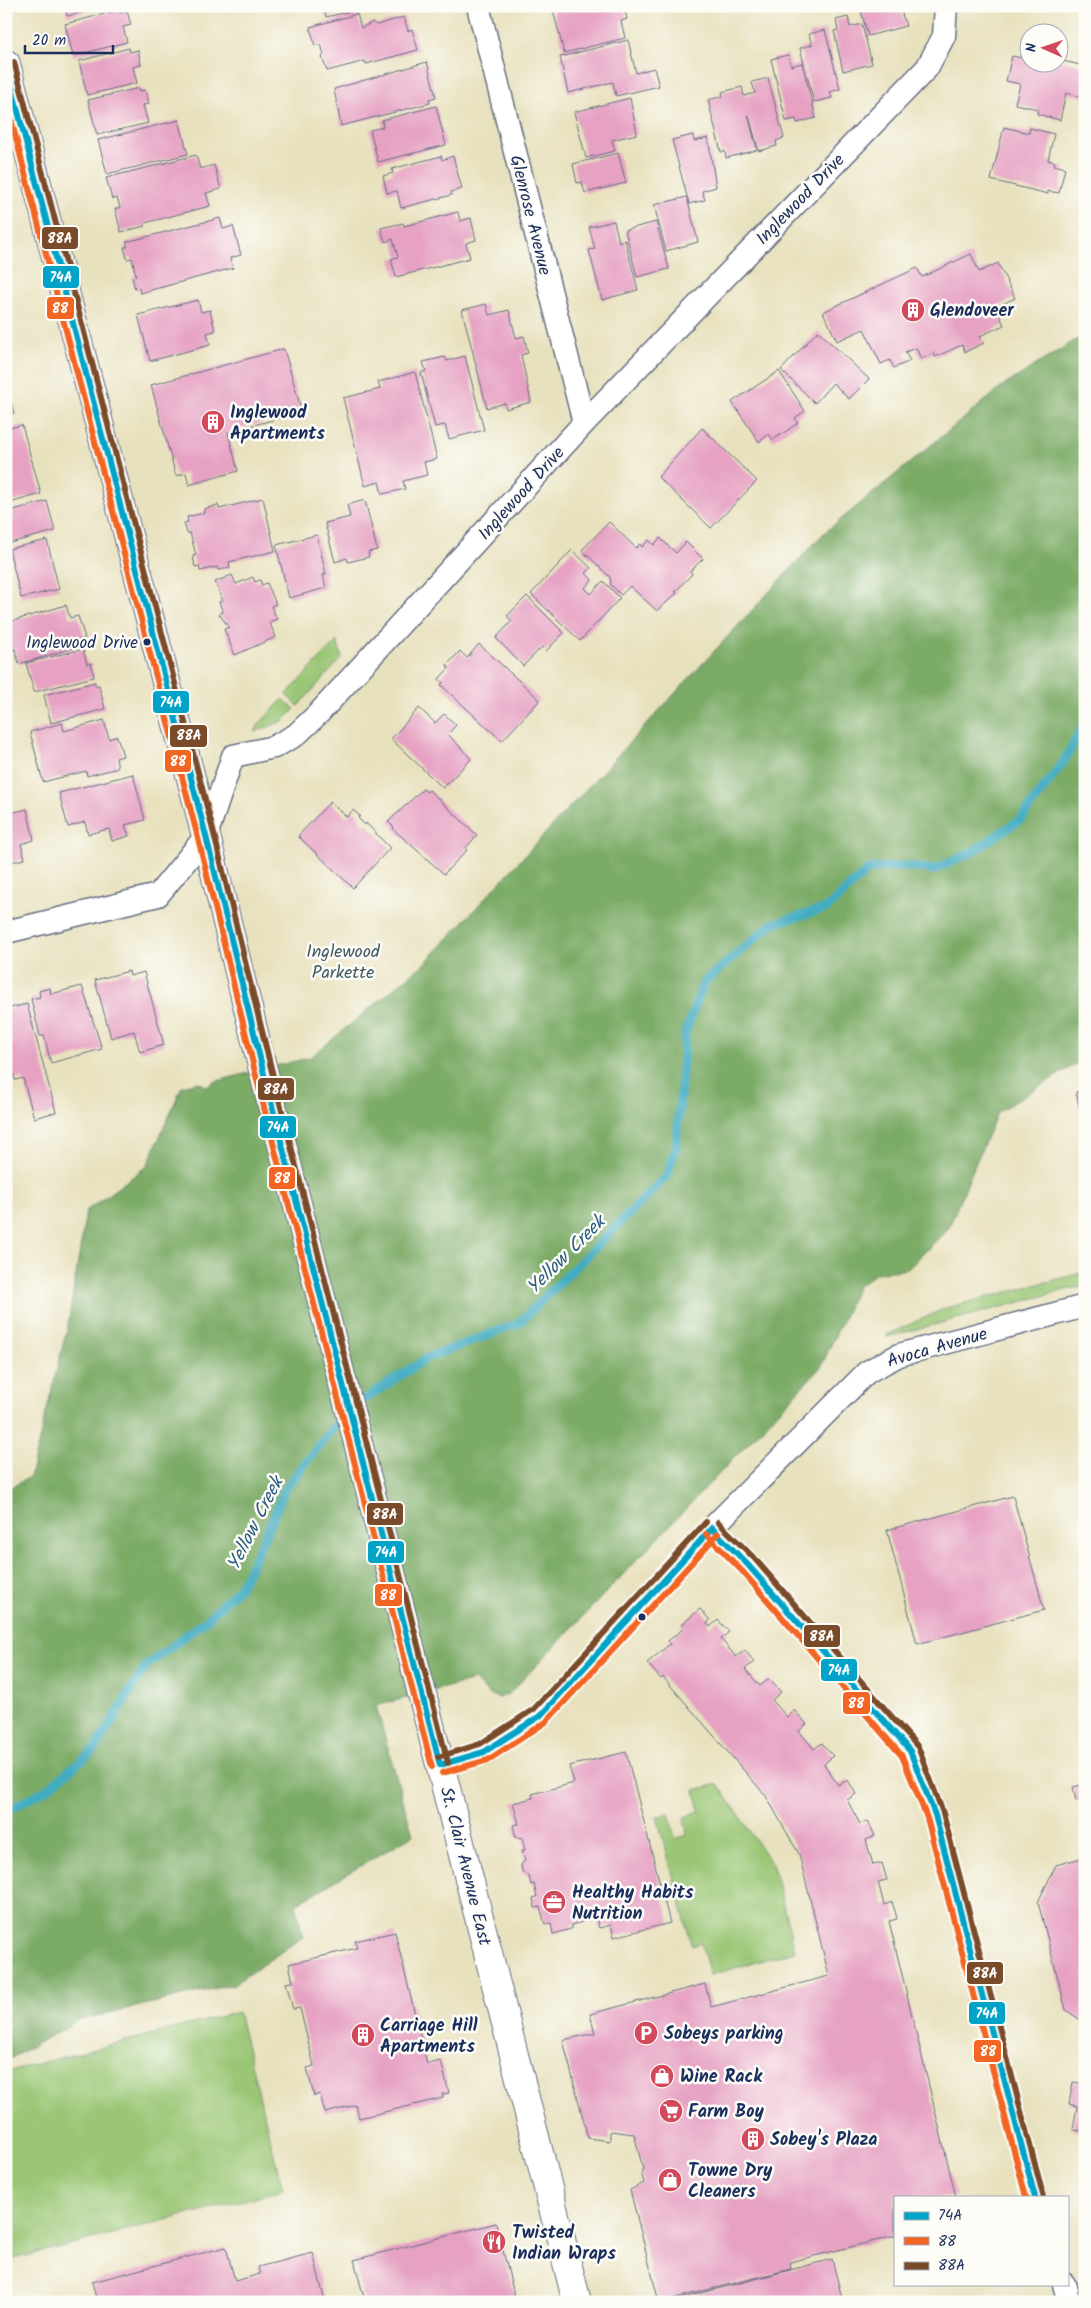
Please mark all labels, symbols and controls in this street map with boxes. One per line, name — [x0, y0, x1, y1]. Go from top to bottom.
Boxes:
scale bar — [25, 22, 112, 54]
north arrow — [1018, 22, 1068, 72]
text: 20 m — [32, 29, 66, 53]
text: N — [1021, 43, 1043, 52]
street label: Inglewood Drive — [750, 147, 853, 253]
street label: Glenrose Avenue — [501, 152, 559, 279]
line badge: 88A — [41, 226, 79, 250]
text: 88A — [47, 228, 73, 250]
line badge: 74A — [42, 265, 80, 289]
text: 74A — [49, 267, 73, 289]
line badge: 88 — [46, 296, 75, 320]
building icon: Glendoveer — [900, 297, 926, 323]
place label: Glendoveer — [930, 297, 1015, 326]
text: 88 — [52, 298, 69, 320]
place label: Inglewood Apartments — [230, 399, 325, 449]
building icon: Inglewood Apartments — [200, 409, 226, 435]
street label: Inglewood Drive — [472, 440, 573, 548]
place label: Inglewood Drive — [26, 630, 138, 657]
marker: Inglewood Drive — [142, 637, 152, 647]
line badge: 74A — [152, 690, 190, 714]
text: 74A — [159, 692, 183, 714]
line badge: 88A — [169, 724, 208, 748]
text: 88A — [176, 725, 202, 747]
line badge: 88 — [164, 749, 192, 773]
text: 88 — [170, 751, 187, 773]
park label: Inglewood Parkette — [306, 938, 381, 988]
line badge: 88A — [257, 1077, 295, 1101]
text: 88A — [263, 1079, 289, 1101]
line badge: 74A — [259, 1115, 297, 1139]
text: 74A — [266, 1117, 290, 1139]
line badge: 88 — [268, 1166, 296, 1190]
text: 88 — [274, 1168, 291, 1190]
water label: Yellow Creek — [520, 1207, 615, 1302]
street label: Avoca Avenue — [884, 1320, 991, 1377]
water label: Yellow Creek — [219, 1469, 294, 1576]
line badge: 88A — [366, 1502, 404, 1526]
text: 88A — [372, 1504, 398, 1526]
line badge: 74A — [367, 1540, 405, 1564]
text: 74A — [374, 1542, 398, 1564]
line badge: 88 — [374, 1583, 403, 1607]
text: 88 — [380, 1585, 397, 1607]
unlabelled marker — [637, 1612, 647, 1622]
line badge: 88A — [803, 1624, 841, 1648]
text: 88A — [809, 1626, 835, 1648]
line badge: 74A — [820, 1658, 858, 1682]
text: 74A — [827, 1660, 851, 1682]
line badge: 88 — [842, 1691, 871, 1715]
text: 88 — [848, 1693, 865, 1715]
street label: St. Clair Avenue East — [431, 1784, 499, 1950]
place label: Healthy Habits Nutrition — [572, 1879, 694, 1929]
office icon: Healthy Habits Nutrition — [541, 1889, 567, 1915]
line badge: 88A — [966, 1961, 1004, 1985]
text: 88A — [972, 1963, 998, 1985]
line badge: 74A — [968, 2001, 1006, 2025]
text: 74A — [975, 2003, 999, 2025]
place label: Carriage Hill Apartments — [380, 2012, 478, 2062]
parking icon: Sobeys parking — [633, 2020, 659, 2046]
place label: Sobeys parking — [664, 2020, 783, 2049]
building icon: Carriage Hill Apartments — [350, 2022, 376, 2048]
line badge: 88 — [973, 2039, 1002, 2063]
text: 88 — [980, 2041, 997, 2063]
shop icon: Wine Rack — [649, 2063, 675, 2089]
place label: Wine Rack — [680, 2063, 763, 2092]
supermarket icon: Farm Boy — [658, 2098, 684, 2124]
place label: Farm Boy — [688, 2098, 765, 2127]
building icon: Sobey's Plaza — [740, 2126, 766, 2152]
place label: Sobey's Plaza — [770, 2126, 877, 2155]
place label: Towne Dry Cleaners — [688, 2157, 773, 2207]
shop icon: Towne Dry Cleaners — [657, 2167, 683, 2193]
legend — [894, 2196, 1068, 2286]
text: 74A — [938, 2204, 962, 2228]
place label: Twisted Indian Wraps — [512, 2219, 617, 2269]
restaurant icon: Twisted Indian Wraps — [481, 2229, 507, 2255]
text: 88 — [938, 2230, 957, 2254]
text: 88A — [938, 2254, 965, 2278]

